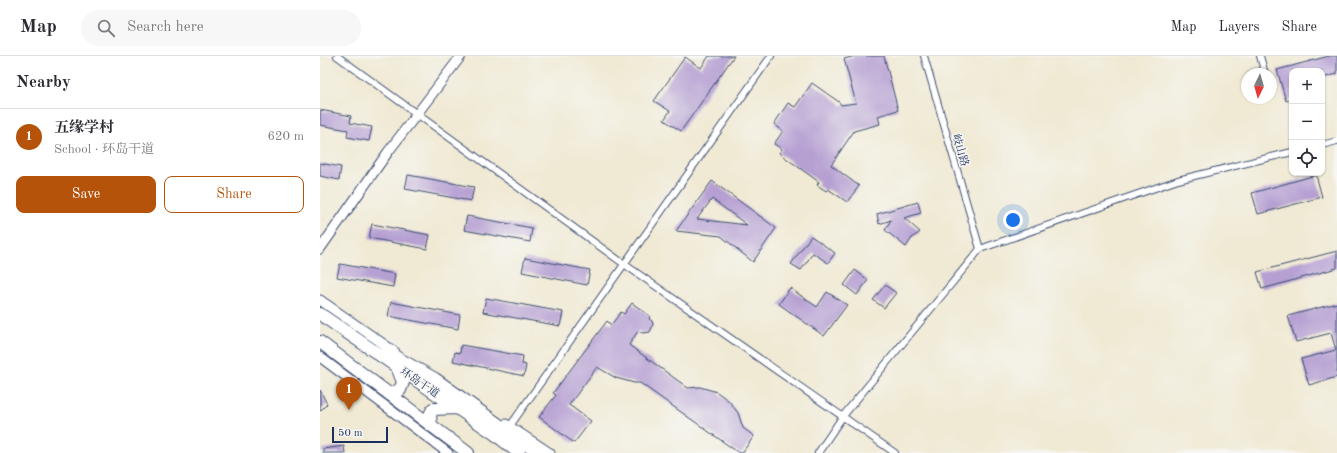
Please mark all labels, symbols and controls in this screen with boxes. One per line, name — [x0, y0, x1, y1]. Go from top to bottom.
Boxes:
search box — [81, 10, 361, 46]
icon: search — [95, 17, 117, 39]
text: Map — [20, 18, 57, 37]
text: Search here — [127, 20, 204, 35]
text: Map — [1171, 20, 1197, 34]
text: Layers — [1219, 20, 1260, 34]
text: Share — [1282, 20, 1317, 34]
north arrow — [1241, 68, 1277, 104]
map controls — [1289, 68, 1325, 176]
button: + — [1289, 68, 1325, 104]
text: Nearby — [16, 74, 71, 91]
button: − — [1289, 104, 1325, 140]
text: 五缘学村 — [54, 121, 114, 136]
text: 1 — [25, 130, 33, 143]
text: 620 m — [267, 130, 304, 143]
street label: 岐山路 — [950, 132, 971, 168]
button: locate — [1289, 140, 1325, 176]
text: School · 环岛干道 — [54, 143, 154, 156]
button: Save — [16, 176, 156, 213]
button: Share — [164, 176, 304, 213]
your location — [1003, 210, 1023, 230]
street label: 环岛干道 — [398, 365, 442, 400]
pin: 1 — [336, 377, 362, 410]
scale bar — [332, 425, 388, 444]
text: 50 m — [338, 428, 363, 439]

